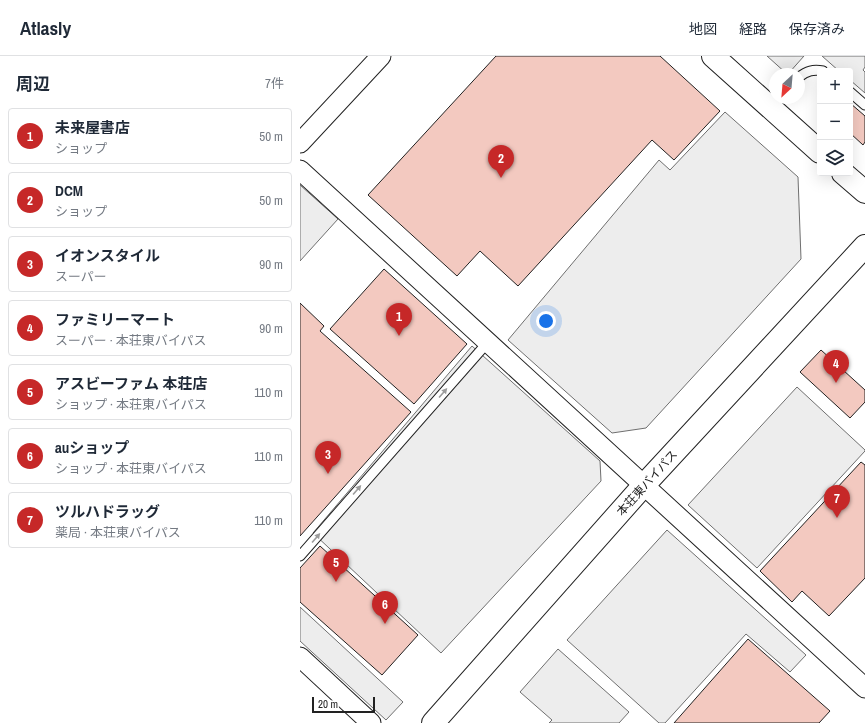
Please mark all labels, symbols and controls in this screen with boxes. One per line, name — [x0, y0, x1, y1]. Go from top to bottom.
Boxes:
text: Atlasly — [20, 15, 71, 41]
text: 地図 — [689, 20, 717, 38]
text: 経路 — [739, 20, 767, 38]
text: 保存済み — [789, 20, 845, 38]
north arrow — [769, 68, 805, 104]
map controls — [817, 68, 853, 176]
button: + — [817, 68, 853, 104]
text: 周辺 — [16, 72, 50, 95]
text: 7件 — [265, 75, 284, 92]
button: − — [817, 104, 853, 140]
text: 未来屋書店 — [55, 117, 130, 138]
text: 1 — [27, 128, 33, 145]
text: 50 m — [259, 128, 283, 145]
text: ショップ — [55, 140, 107, 157]
button: layers — [817, 140, 853, 176]
pin: 2 — [488, 145, 514, 178]
text: DCM — [55, 180, 83, 201]
text: 2 — [27, 192, 33, 209]
text: 50 m — [259, 192, 283, 209]
text: ショップ — [55, 203, 107, 220]
text: イオンスタイル — [55, 245, 160, 266]
text: 3 — [27, 256, 33, 273]
text: 90 m — [259, 256, 283, 273]
text: スーパー — [55, 268, 107, 285]
pin: 1 — [386, 303, 412, 336]
text: ファミリーマート — [55, 309, 175, 330]
your location — [536, 311, 556, 331]
text: 4 — [27, 320, 33, 337]
text: 90 m — [259, 320, 283, 337]
text: スーパー · 本荘東バイパス — [55, 332, 207, 349]
pin: 4 — [823, 350, 849, 383]
text: アスビーファム 本荘店 — [55, 373, 208, 394]
text: 5 — [27, 384, 33, 401]
text: 110 m — [254, 384, 283, 401]
one-way arrow — [439, 388, 448, 398]
text: ショップ · 本荘東バイパス — [55, 396, 207, 413]
text: auショップ — [55, 437, 129, 458]
pin: 3 — [315, 441, 341, 474]
street label: 本荘東バイパス — [613, 447, 681, 519]
text: 6 — [27, 448, 33, 465]
text: 110 m — [254, 448, 283, 465]
text: ショップ · 本荘東バイパス — [55, 460, 207, 477]
one-way arrow — [353, 485, 362, 496]
pin: 7 — [824, 485, 850, 518]
text: ツルハドラッグ — [55, 501, 160, 522]
text: 7 — [27, 512, 33, 529]
text: 110 m — [254, 512, 283, 529]
text: 薬局 · 本荘東バイパス — [55, 524, 181, 541]
one-way arrow — [311, 533, 320, 543]
pin: 5 — [323, 549, 349, 582]
pin: 6 — [372, 591, 398, 624]
scale bar — [312, 695, 375, 714]
text: 20 m — [318, 697, 338, 711]

